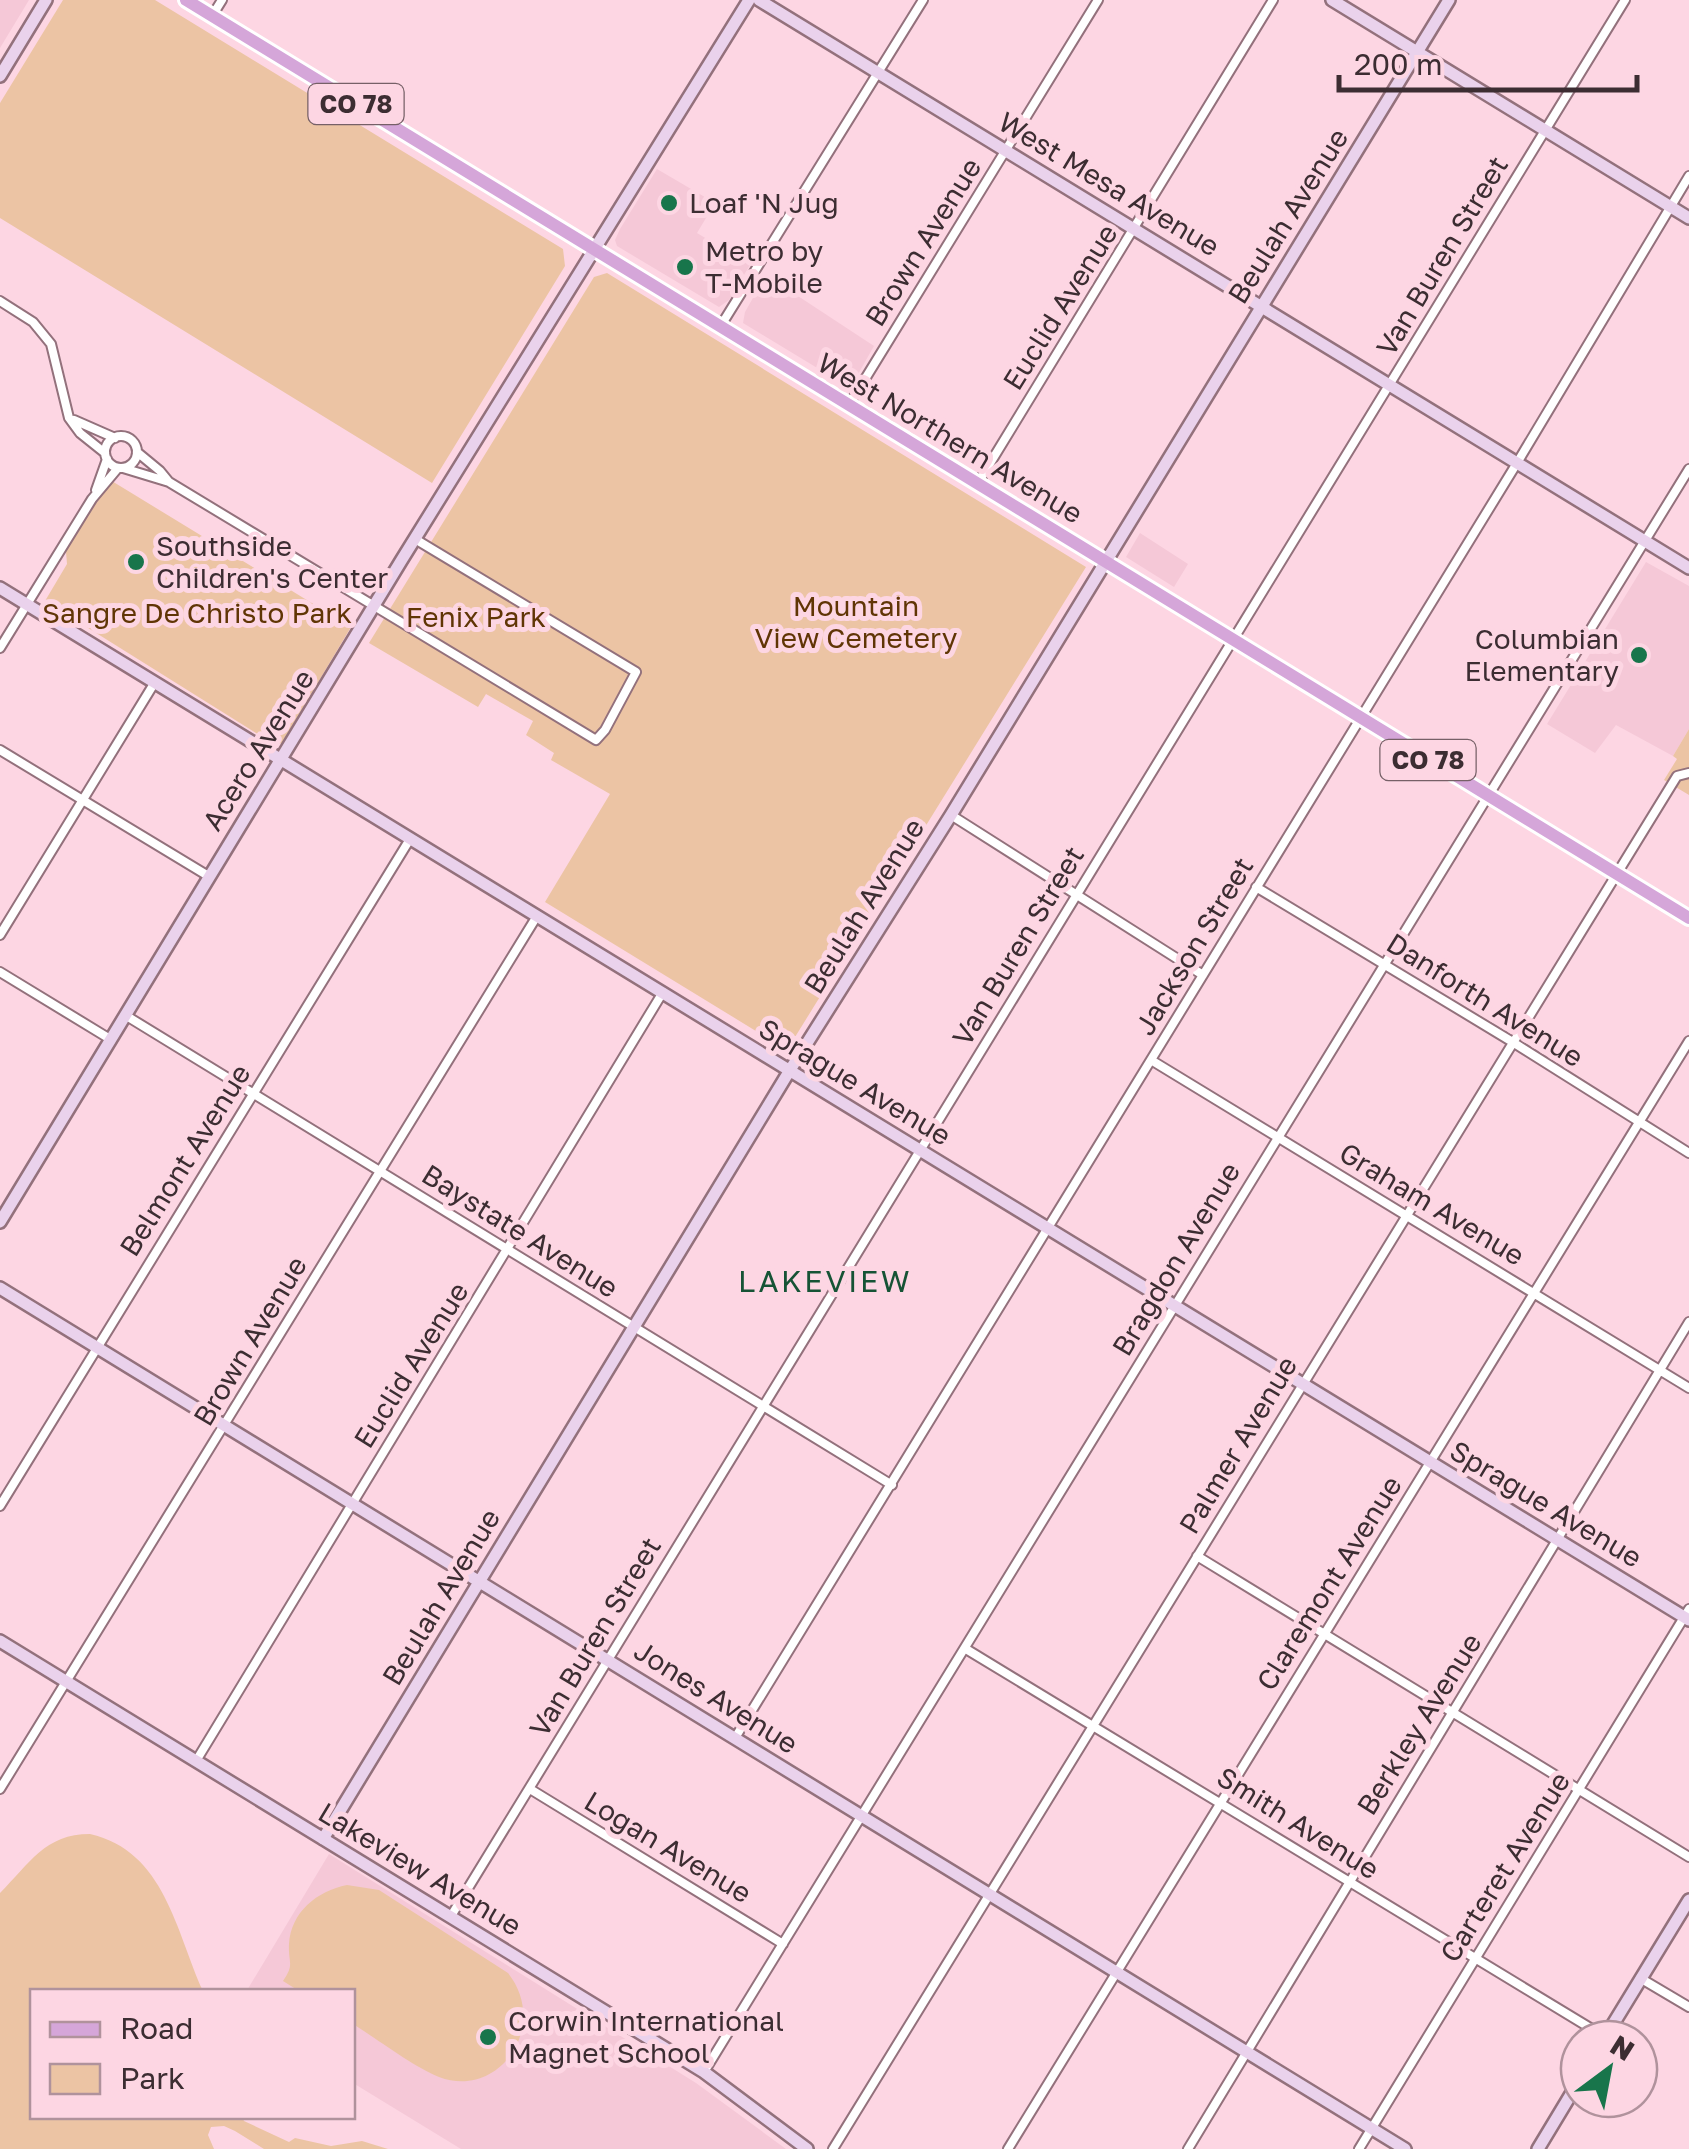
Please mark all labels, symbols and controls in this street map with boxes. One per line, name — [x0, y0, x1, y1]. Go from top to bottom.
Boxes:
scale bar — [1339, 30, 1636, 92]
text: 200 m — [1354, 46, 1443, 82]
road number: CO 78 — [308, 84, 404, 124]
street label: West Mesa Avenue — [993, 105, 1226, 263]
street label: Beulah Avenue — [1221, 122, 1355, 309]
street label: Van Buren Street — [1369, 150, 1514, 361]
street label: Brown Avenue — [858, 152, 987, 332]
place label: Loaf 'N Jug — [689, 186, 839, 219]
marker: Loaf 'N Jug — [658, 192, 680, 214]
street label: Euclid Avenue — [996, 218, 1124, 396]
place label: Metro by T-Mobile — [705, 234, 824, 299]
marker: Metro by T-Mobile — [674, 256, 696, 278]
street label: West Northern Avenue — [812, 345, 1089, 530]
place label: Southside Children's Center — [156, 529, 388, 594]
marker: Southside Children's Center — [125, 551, 147, 573]
park label: Mountain View Cemetery — [754, 589, 958, 654]
park label: Sangre De Christo Park — [42, 596, 352, 629]
park label: Fenix Park — [406, 600, 546, 633]
place label: Columbian Elementary — [1465, 622, 1619, 687]
marker: Columbian Elementary — [1628, 644, 1650, 666]
street label: Acero Avenue — [195, 663, 320, 836]
road number: CO 78 — [1380, 740, 1476, 780]
street label: Beulah Avenue — [797, 812, 931, 999]
street label: Van Buren Street — [945, 840, 1090, 1051]
street label: Jackson Street — [1128, 851, 1260, 1040]
street label: Danforth Avenue — [1381, 926, 1589, 1073]
street label: Sprague Avenue — [753, 1011, 957, 1152]
street label: Belmont Avenue — [112, 1058, 257, 1262]
street label: Graham Avenue — [1334, 1135, 1531, 1272]
street label: Bragdon Avenue — [1105, 1156, 1246, 1361]
street label: Baystate Avenue — [416, 1157, 624, 1304]
street label: Brown Avenue — [186, 1250, 313, 1431]
district label: LAKEVIEW — [738, 1263, 912, 1299]
street label: Euclid Avenue — [347, 1276, 475, 1454]
street label: Palmer Avenue — [1172, 1350, 1303, 1539]
street label: Sprague Avenue — [1444, 1433, 1648, 1574]
street label: Claremont Avenue — [1249, 1470, 1408, 1696]
street label: Beulah Avenue — [375, 1503, 506, 1691]
street label: Van Buren Street — [522, 1531, 667, 1742]
street label: Berkley Avenue — [1350, 1627, 1488, 1821]
street label: Jones Avenue — [628, 1633, 804, 1760]
street label: Smith Avenue — [1211, 1760, 1385, 1885]
street label: Carteret Avenue — [1433, 1766, 1576, 1968]
street label: Logan Avenue — [579, 1784, 758, 1909]
street label: Lakeview Avenue — [313, 1795, 528, 1942]
legend — [30, 1989, 355, 2119]
place label: Corwin International Magnet School — [508, 2004, 784, 2069]
text: Road — [120, 2010, 194, 2046]
north arrow — [1559, 2019, 1659, 2119]
marker: Corwin International Magnet School — [477, 2026, 499, 2048]
text: N — [1605, 2028, 1640, 2067]
text: Park — [120, 2060, 185, 2096]

